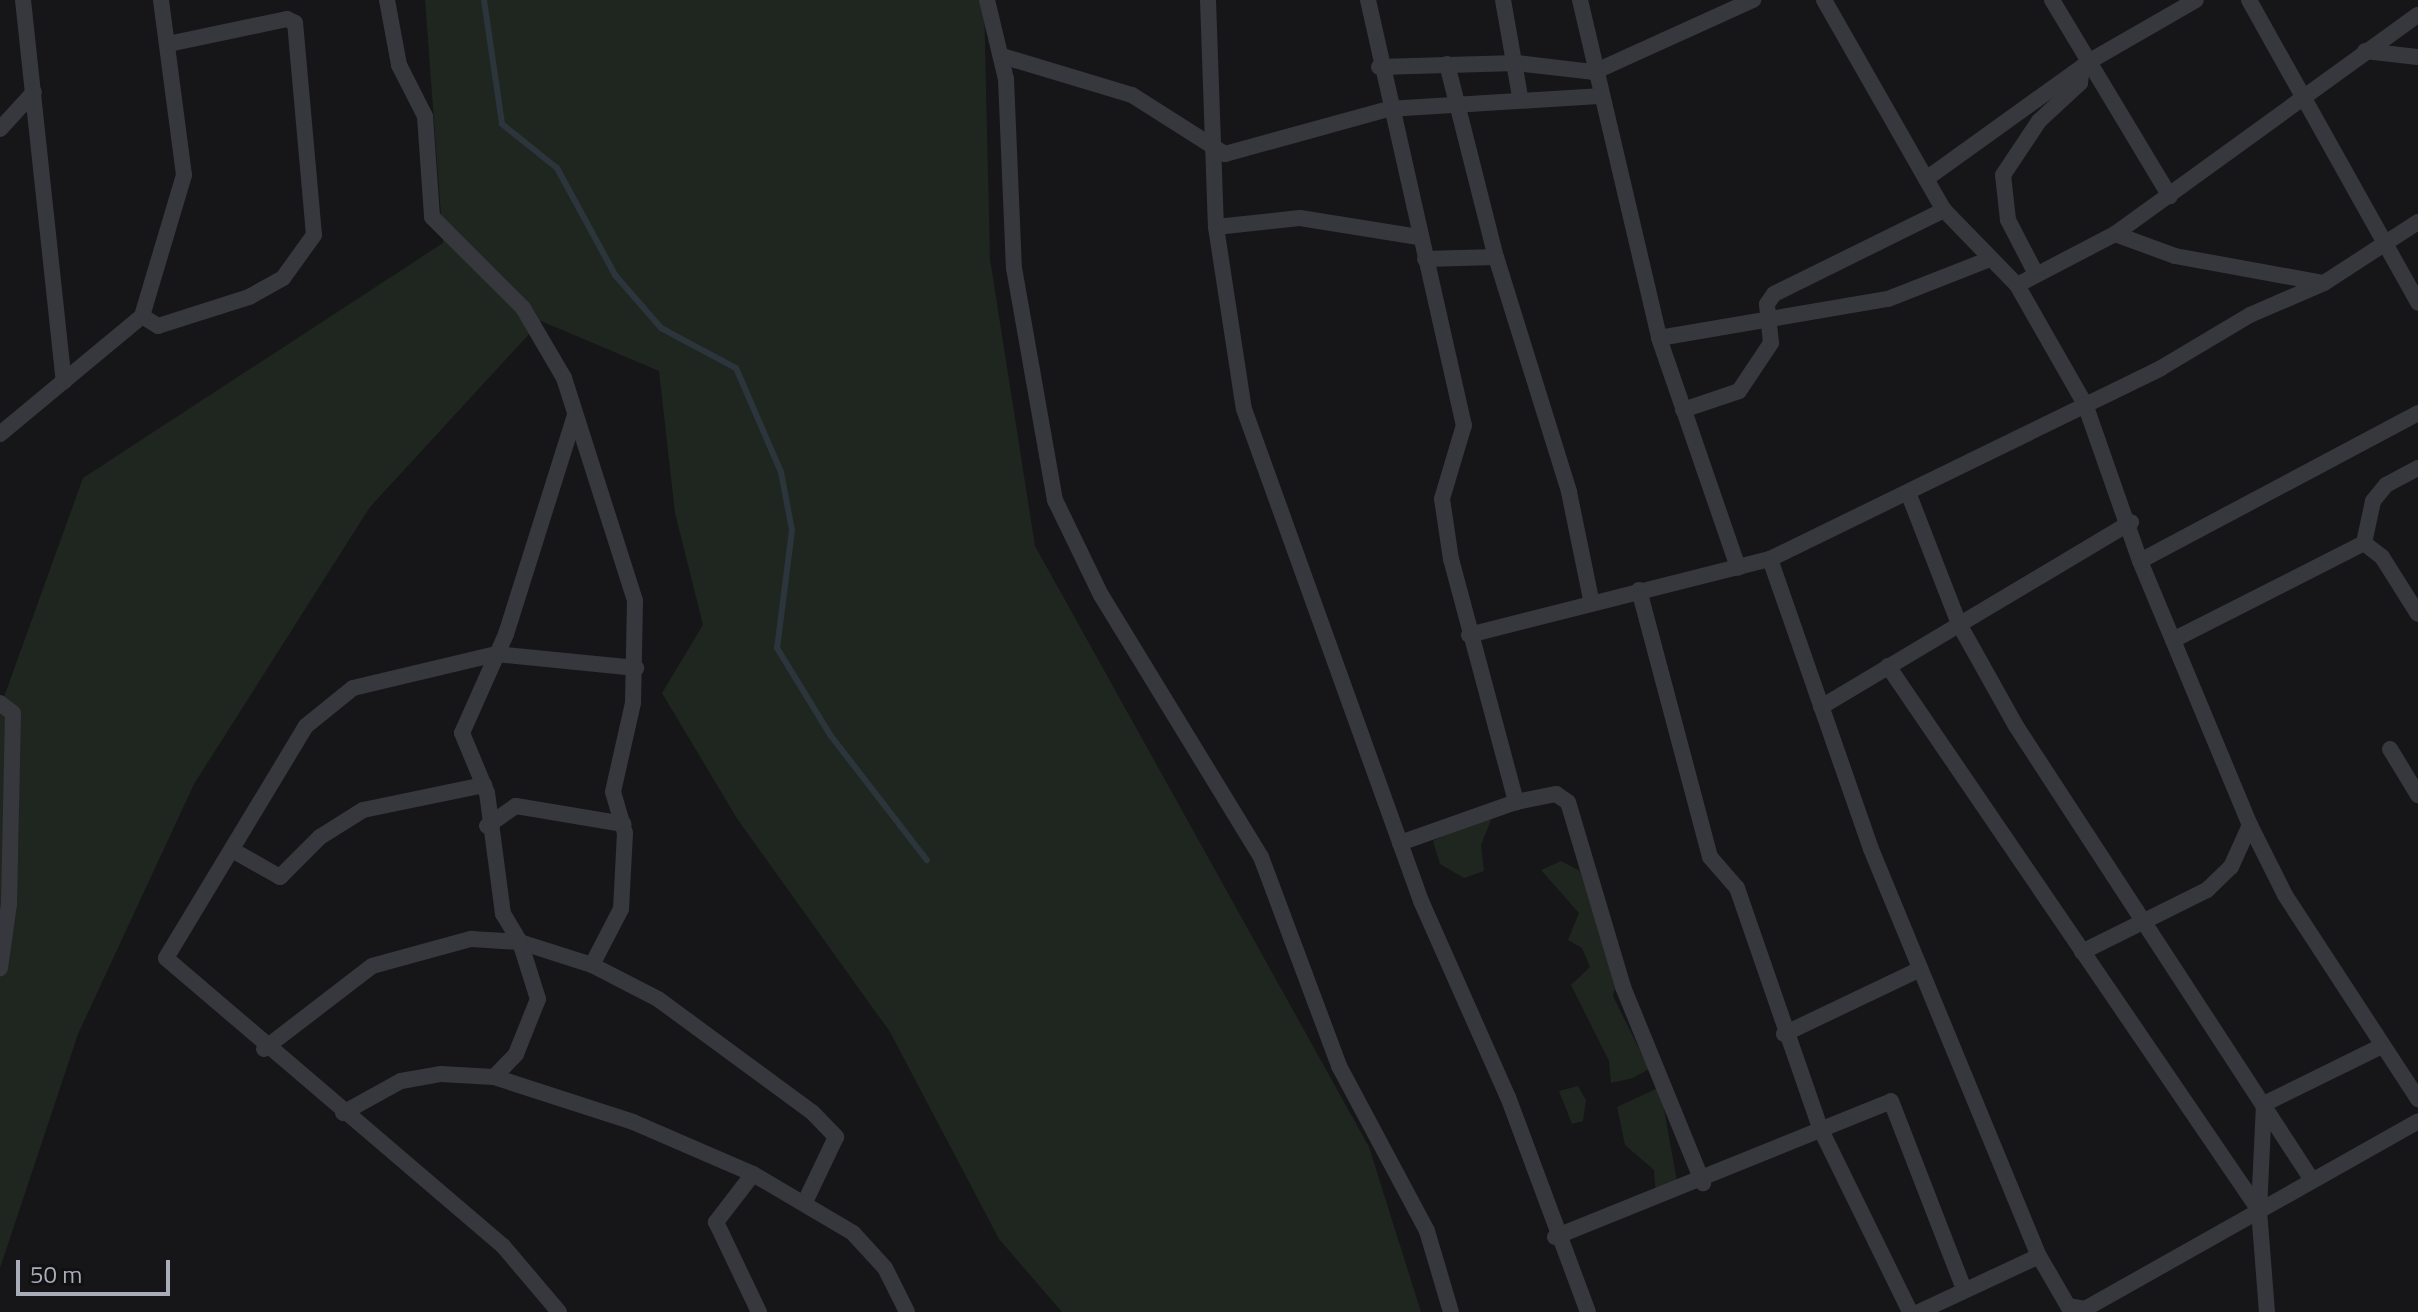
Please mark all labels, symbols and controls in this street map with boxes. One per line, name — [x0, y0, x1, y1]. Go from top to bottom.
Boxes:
scale bar — [20, 1244, 174, 1294]
text: 50 m — [30, 1256, 82, 1292]

